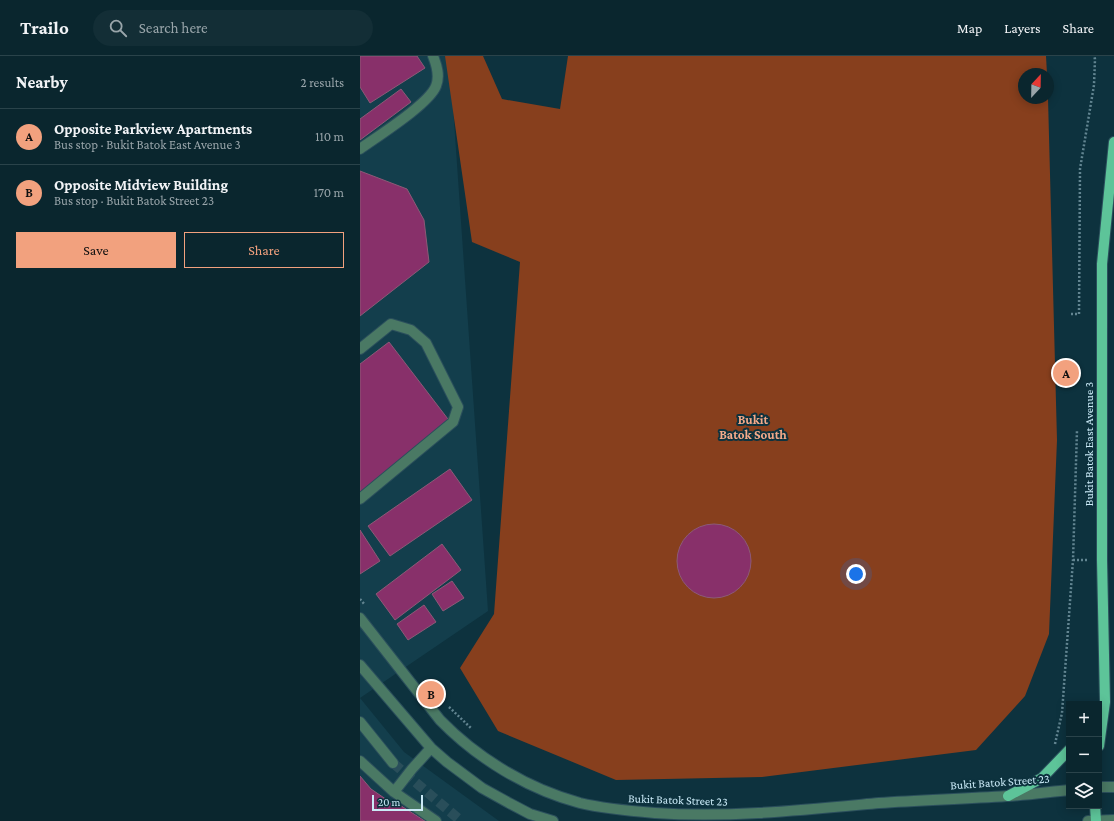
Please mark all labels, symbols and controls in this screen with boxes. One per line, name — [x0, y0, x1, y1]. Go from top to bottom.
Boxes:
search box — [93, 10, 373, 46]
text: Trailo — [20, 17, 69, 38]
icon: search — [107, 17, 129, 39]
text: Search here — [139, 20, 208, 36]
text: Map — [957, 20, 982, 36]
text: Layers — [1004, 20, 1041, 36]
text: Share — [1063, 20, 1094, 36]
north arrow — [1018, 68, 1054, 104]
text: Nearby — [16, 73, 68, 92]
text: 2 results — [301, 75, 344, 90]
text: Opposite Parkview Apartments — [54, 121, 252, 137]
text: A — [25, 129, 33, 144]
text: 110 m — [315, 129, 344, 144]
text: Bus stop · Bukit Batok East Avenue 3 — [54, 137, 241, 152]
text: Opposite Midview Building — [54, 177, 228, 193]
text: B — [25, 185, 33, 200]
text: 170 m — [314, 185, 344, 200]
text: Bus stop · Bukit Batok Street 23 — [54, 193, 214, 208]
button: Save — [16, 232, 176, 268]
button: Share — [184, 232, 344, 268]
pin: A — [1053, 358, 1079, 388]
street label: Bukit Batok East Avenue 3 — [1082, 382, 1096, 506]
district label: Bukit Batok South — [719, 412, 787, 442]
your location — [846, 564, 866, 584]
pin: B — [418, 679, 444, 709]
map controls — [1066, 701, 1102, 809]
button: + — [1066, 701, 1102, 737]
button: − — [1066, 737, 1102, 773]
street label: Bukit Batok Street 23 — [950, 772, 1051, 792]
button: layers — [1066, 773, 1102, 809]
street label: Bukit Batok Street 23 — [628, 791, 728, 809]
scale bar — [372, 793, 423, 812]
text: 20 m — [378, 796, 400, 808]

